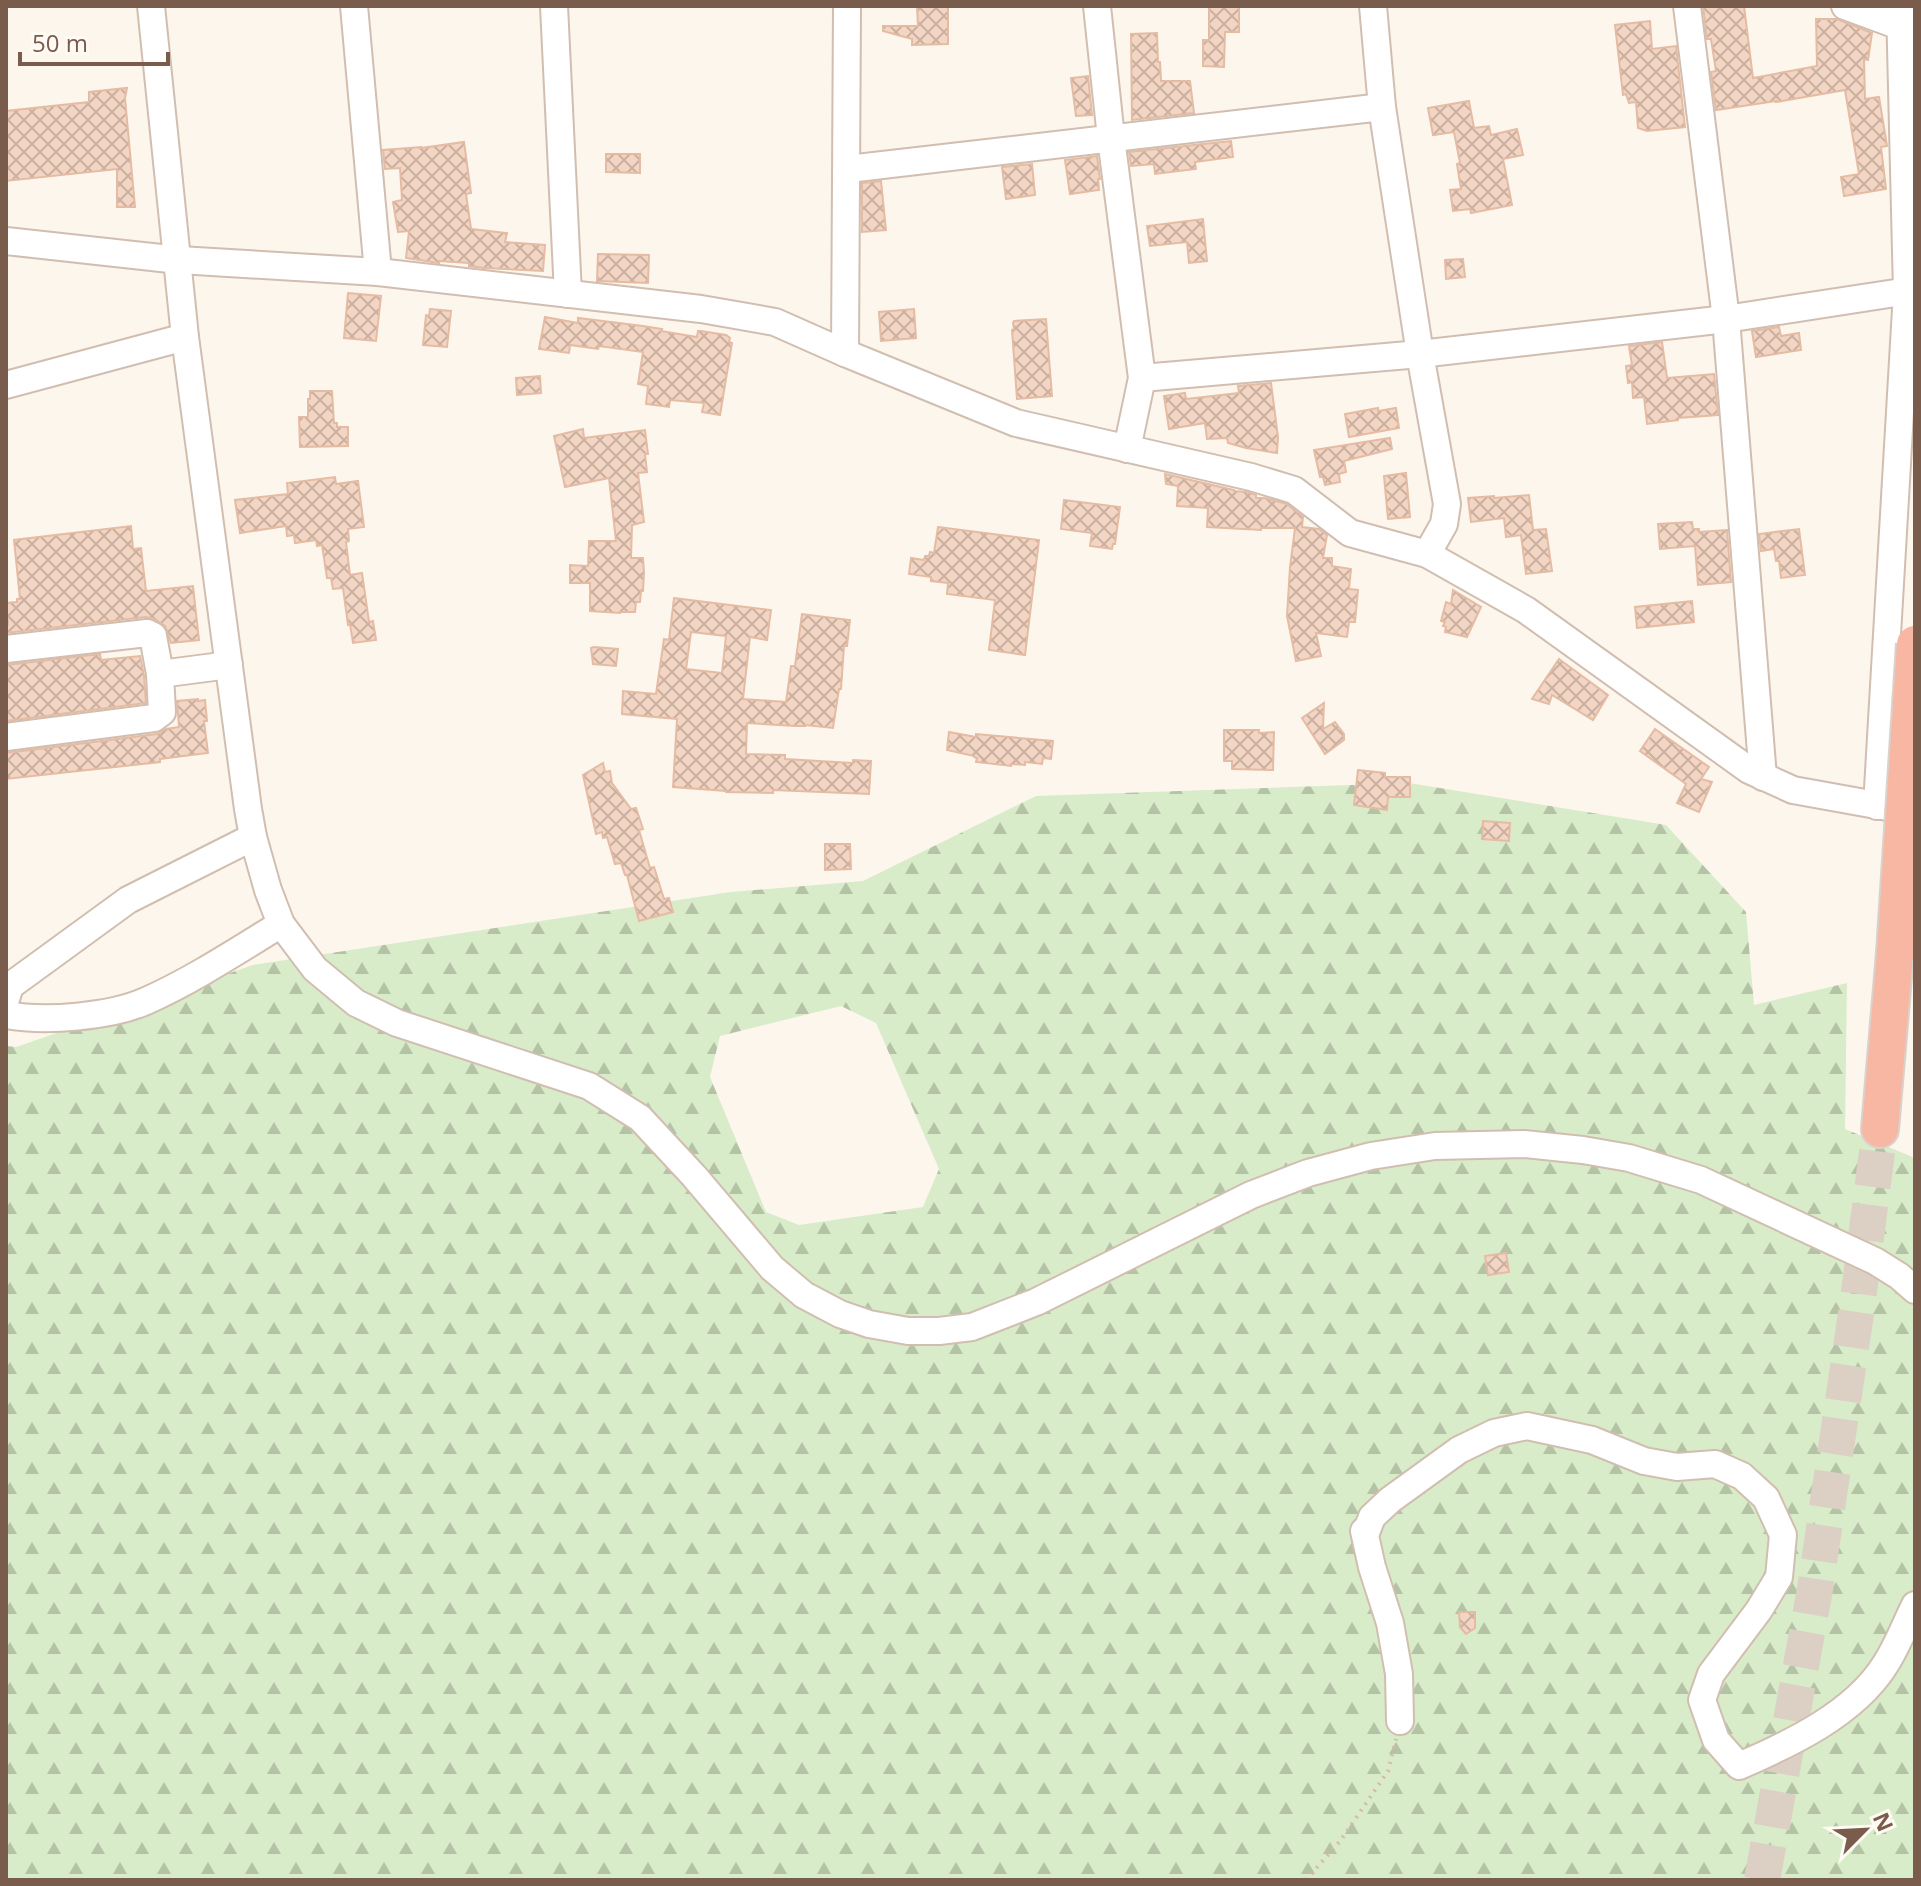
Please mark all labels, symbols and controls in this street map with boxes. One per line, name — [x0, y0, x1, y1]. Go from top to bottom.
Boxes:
scale bar — [20, 16, 168, 66]
text: 50 m — [32, 26, 88, 59]
north arrow — [1825, 1790, 1905, 1870]
text: N — [1867, 1807, 1902, 1836]

